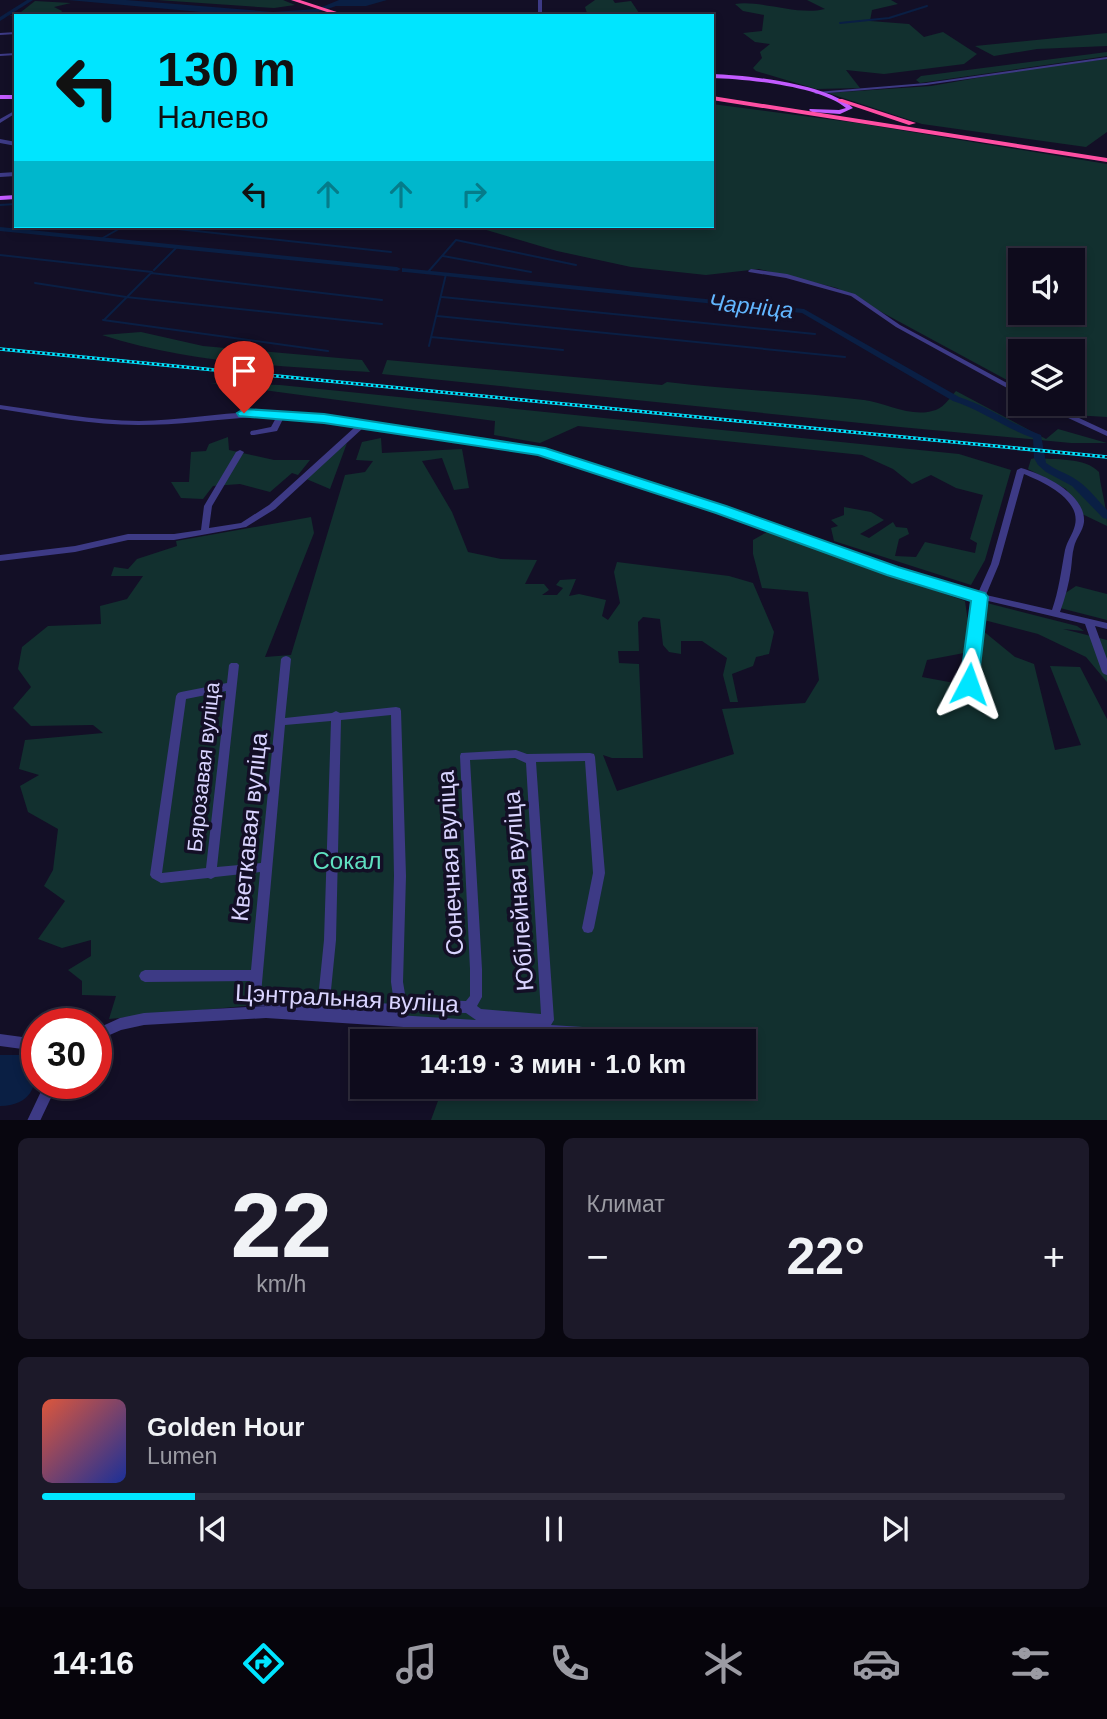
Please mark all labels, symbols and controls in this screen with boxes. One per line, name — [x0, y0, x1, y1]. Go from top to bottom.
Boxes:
icon: left — [42, 42, 133, 133]
text: 130 m — [157, 42, 296, 96]
text: Налево — [157, 99, 269, 135]
icon: left — [236, 175, 274, 213]
icon: ahead — [309, 175, 347, 213]
icon: ahead — [382, 175, 420, 213]
icon: right — [455, 175, 493, 213]
map controls — [1008, 248, 1085, 416]
button: sound — [1008, 248, 1085, 325]
water label: Чарніца — [707, 289, 795, 323]
button: layers — [1008, 339, 1085, 416]
pin — [214, 341, 274, 413]
icon: arrive — [225, 352, 263, 390]
position arrow — [932, 647, 1006, 721]
street label: Бярозавая вуліца — [183, 681, 223, 853]
street label: Кветкавая вуліца — [226, 730, 272, 923]
street label: Сонечная вуліца — [432, 769, 468, 956]
street label: Юбілейная вуліца — [497, 789, 538, 992]
park label: Сокал — [312, 847, 382, 874]
street label: Цэнтральная вуліца — [235, 979, 460, 1017]
speed limit sign: 30 — [21, 1008, 112, 1099]
text: 14:19 · 3 мин · 1.0 km — [420, 1049, 686, 1079]
text: 22 — [231, 1175, 332, 1276]
text: Климат — [587, 1191, 665, 1217]
text: 22° — [786, 1227, 865, 1285]
text: − — [587, 1236, 609, 1278]
text: + — [1043, 1236, 1065, 1278]
text: km/h — [256, 1271, 306, 1297]
text: Golden Hour — [147, 1412, 304, 1442]
text: Lumen — [147, 1443, 217, 1469]
icon: previous — [194, 1510, 232, 1548]
icon: pause — [535, 1510, 573, 1548]
icon: next — [876, 1510, 914, 1548]
icon: directions — [239, 1639, 288, 1688]
icon: music — [392, 1639, 441, 1688]
icon: phone — [545, 1639, 594, 1688]
icon: climate — [699, 1639, 748, 1688]
icon: car — [852, 1639, 901, 1688]
icon: filters — [1006, 1639, 1055, 1688]
text: 14:16 — [52, 1645, 134, 1681]

